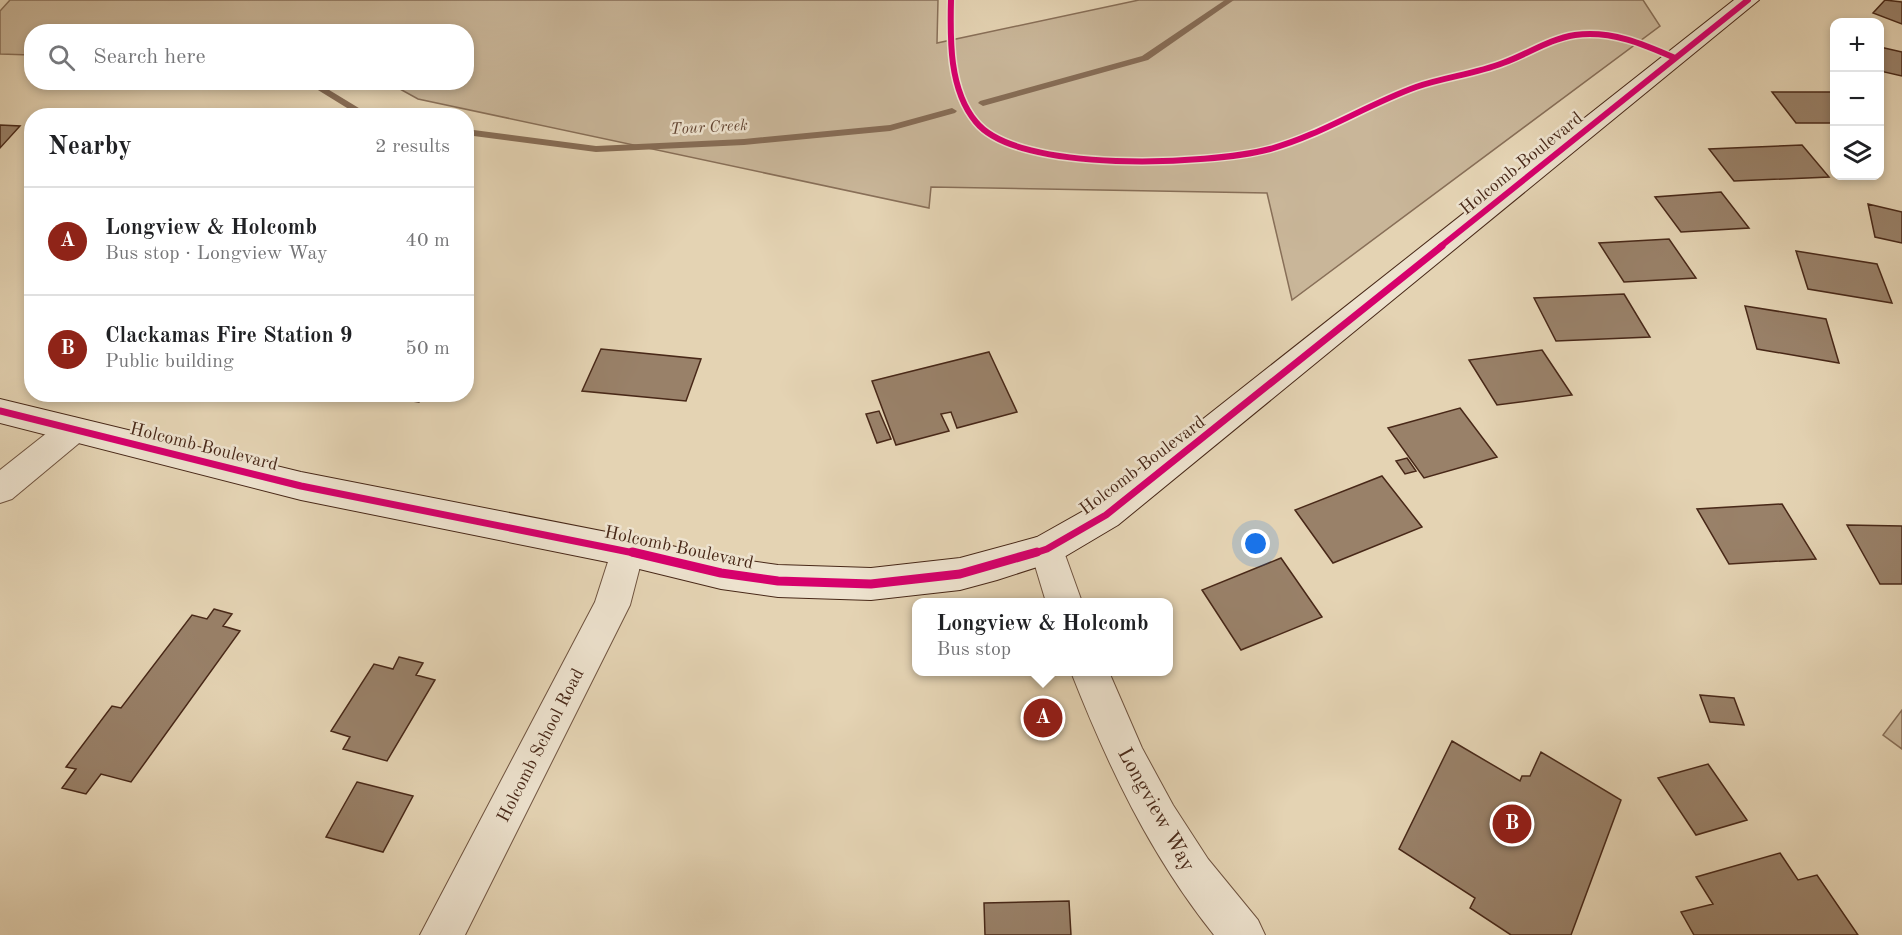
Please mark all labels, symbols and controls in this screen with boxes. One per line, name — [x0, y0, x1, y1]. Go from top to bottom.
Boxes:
map controls — [1830, 18, 1884, 180]
button: + — [1830, 18, 1884, 72]
search box — [24, 24, 474, 90]
icon: search — [45, 41, 78, 74]
text: Search here — [93, 46, 206, 68]
button: − — [1830, 72, 1884, 126]
street label: Holcomb Boulevard — [1457, 109, 1586, 219]
water label: Tour Creek — [670, 118, 748, 138]
button: layers — [1830, 126, 1884, 180]
text: Nearby — [48, 134, 132, 160]
text: 2 results — [375, 137, 450, 157]
text: Longview & Holcomb — [105, 217, 317, 239]
text: A — [60, 231, 75, 251]
text: 40 m — [405, 231, 450, 251]
text: Bus stop · Longview Way — [105, 244, 328, 264]
text: Clackamas Fire Station 9 — [105, 325, 353, 347]
text: B — [60, 339, 75, 359]
text: 50 m — [405, 339, 450, 359]
text: Public building — [105, 352, 234, 372]
street label: Holcomb Boulevard — [1076, 413, 1209, 519]
street label: Holcomb Boulevard — [128, 420, 280, 474]
street label: Holcomb Boulevard — [603, 523, 755, 573]
your location — [1241, 529, 1270, 558]
popup — [912, 598, 1173, 676]
text: Longview & Holcomb — [936, 613, 1149, 635]
text: Bus stop — [936, 640, 1011, 660]
street label: Holcomb School Road — [494, 666, 587, 825]
pin: A — [1024, 696, 1062, 740]
street label: Longview Way — [1113, 744, 1198, 875]
pin: B — [1492, 802, 1532, 846]

